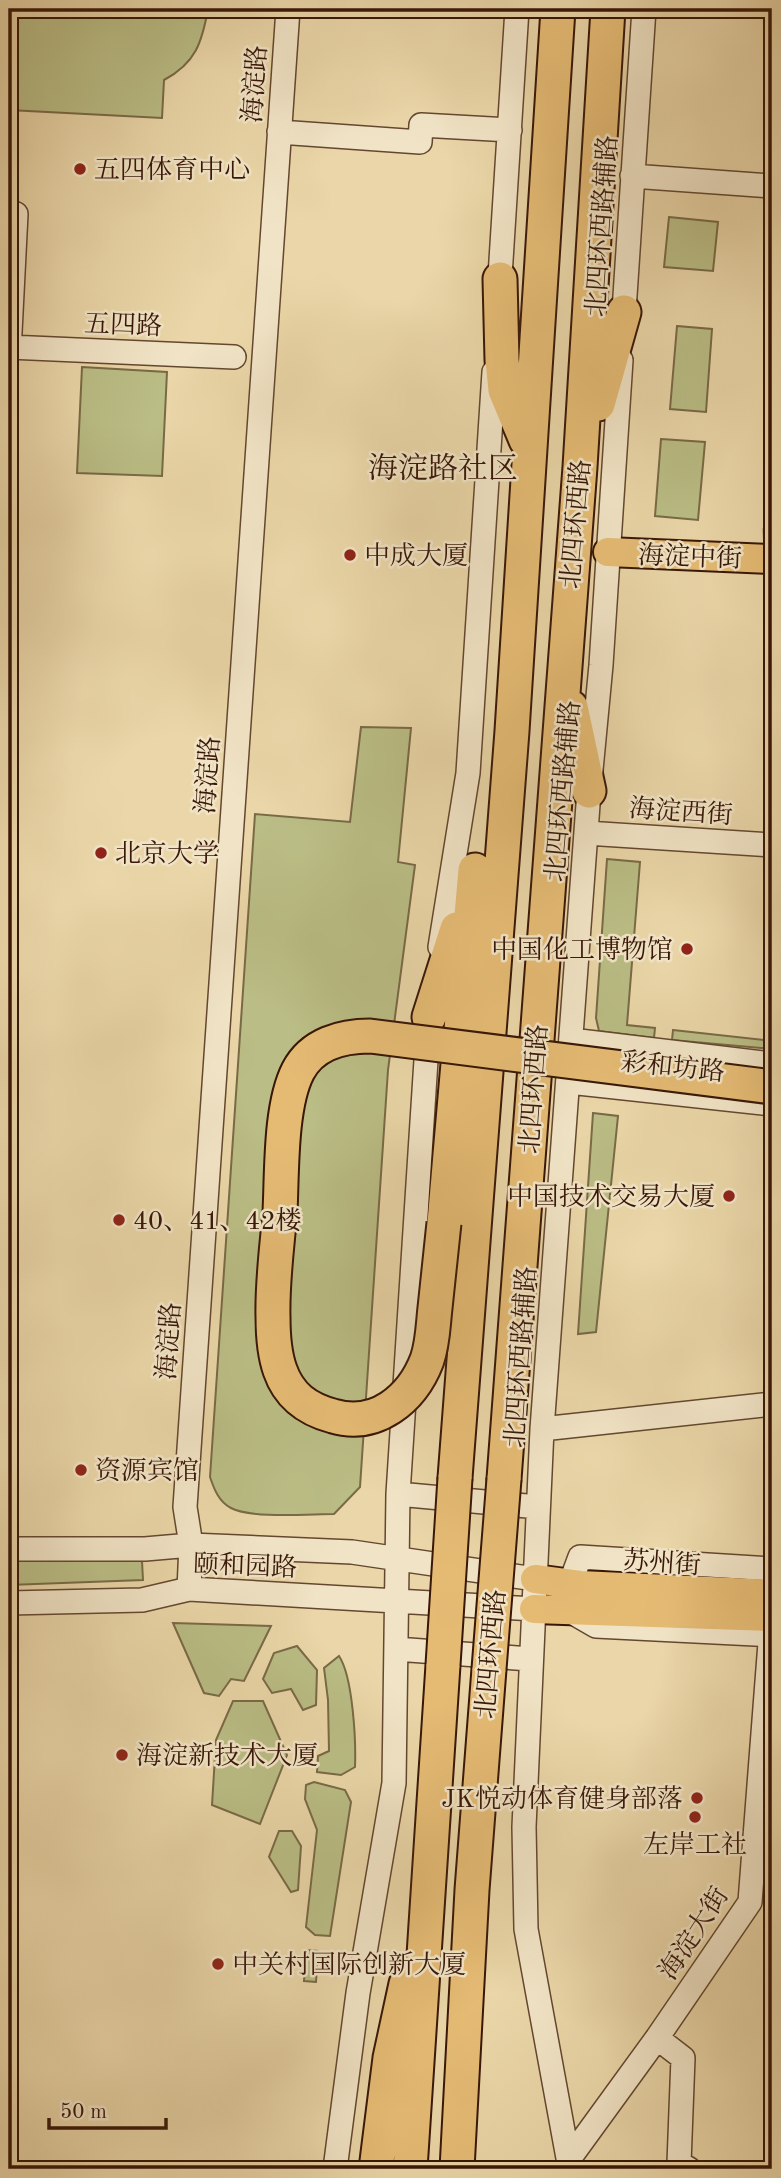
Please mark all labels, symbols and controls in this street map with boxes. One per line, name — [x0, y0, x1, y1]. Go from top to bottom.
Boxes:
street label: 海淀路 — [237, 44, 272, 124]
street label: 北四环西路辅路 — [582, 134, 622, 318]
place label: 五四体育中心 — [94, 155, 250, 184]
marker: 五四体育中心 — [72, 161, 88, 177]
street label: 五四路 — [83, 310, 162, 340]
district label: 海淀路社区 — [368, 452, 518, 485]
street label: 北四环西路 — [556, 458, 596, 590]
street label: 海淀中街 — [638, 540, 742, 573]
place label: 中成大厦 — [364, 542, 468, 570]
marker: 中成大厦 — [342, 547, 358, 563]
street label: 北四环西路辅路 — [541, 699, 585, 883]
street label: 海淀路 — [190, 735, 225, 815]
street label: 海淀西街 — [628, 793, 734, 830]
place label: 北京大学 — [115, 839, 219, 868]
marker: 北京大学 — [93, 845, 109, 861]
place label: 中国化工博物馆 — [491, 936, 673, 964]
marker: 中国化工博物馆 — [679, 941, 695, 957]
street label: 北四环西路 — [515, 1023, 552, 1155]
street label: 彩和坊路 — [620, 1048, 726, 1086]
place label: 中国技术交易大厦 — [507, 1183, 715, 1211]
marker: 中国技术交易大厦 — [721, 1188, 737, 1204]
place label: 40、41、42楼 — [133, 1207, 301, 1235]
marker: 40、41、42楼 — [111, 1212, 127, 1228]
street label: 北四环西路辅路 — [501, 1265, 541, 1449]
street label: 海淀路 — [151, 1301, 186, 1381]
place label: 资源宾馆 — [95, 1456, 199, 1485]
marker: 资源宾馆 — [73, 1462, 89, 1478]
street label: 苏州街 — [622, 1545, 702, 1580]
street label: 颐和园路 — [193, 1550, 297, 1582]
street label: 北四环西路 — [471, 1588, 511, 1720]
place label: 海淀新技术大厦 — [136, 1741, 318, 1770]
marker: 海淀新技术大厦 — [114, 1747, 130, 1763]
place label: JK悦动体育健身部落 — [441, 1784, 683, 1813]
marker: JK悦动体育健身部落 — [689, 1790, 705, 1806]
marker: 左岸工社 — [687, 1809, 703, 1825]
place label: 左岸工社 — [643, 1831, 747, 1859]
street label: 海淀大街 — [653, 1882, 734, 1985]
place label: 中关村国际创新大厦 — [232, 1951, 466, 1979]
marker: 中关村国际创新大厦 — [210, 1956, 226, 1972]
scale bar — [49, 2087, 166, 2131]
text: 50 m — [60, 2102, 107, 2123]

